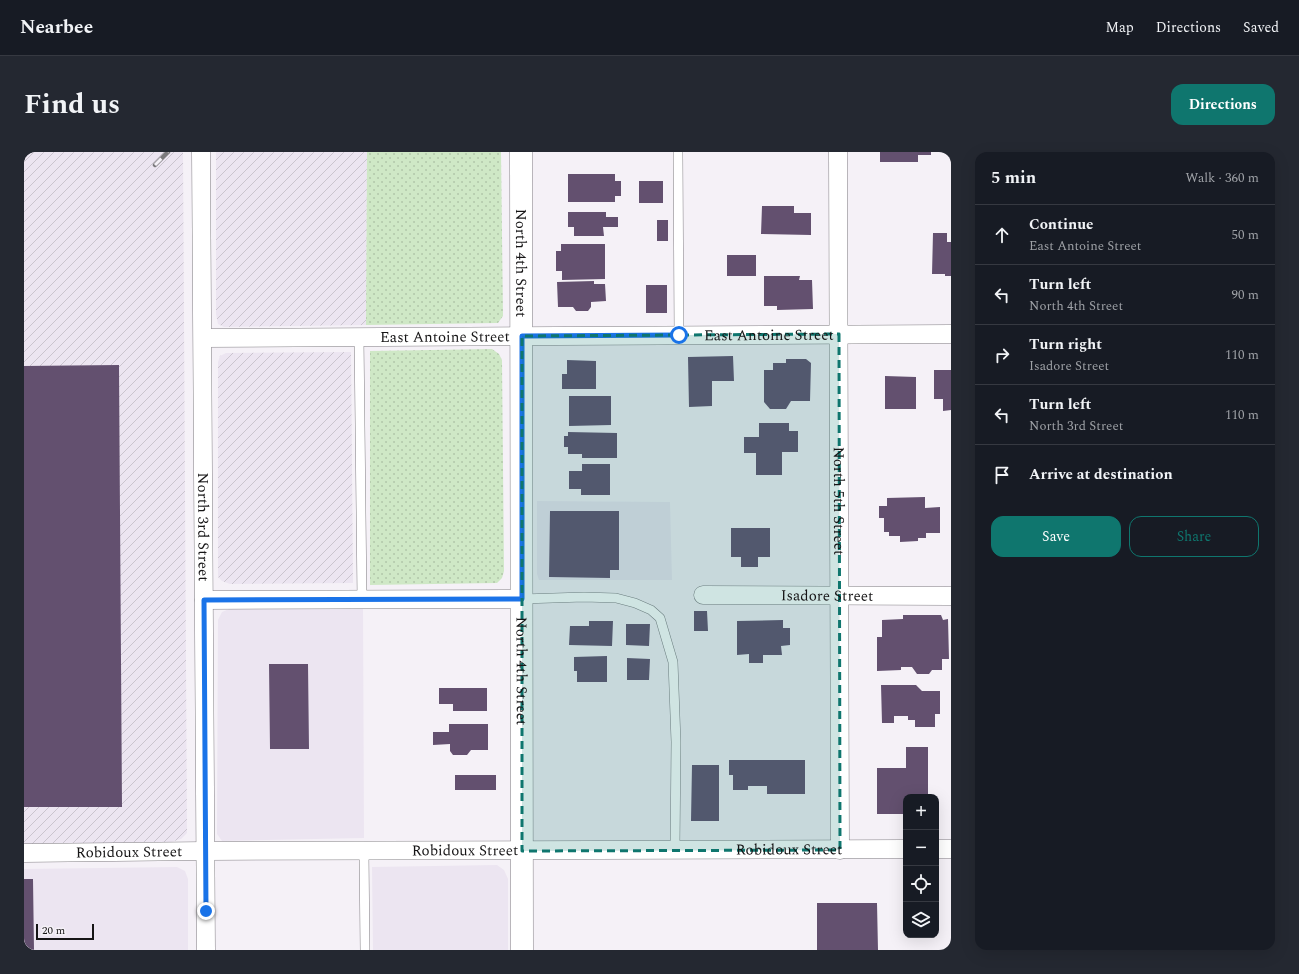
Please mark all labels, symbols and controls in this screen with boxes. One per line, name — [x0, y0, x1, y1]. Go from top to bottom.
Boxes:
text: Nearbee — [20, 13, 93, 42]
text: Map — [1106, 17, 1134, 38]
text: Directions — [1156, 17, 1221, 38]
text: Saved — [1243, 17, 1279, 38]
text: Find us — [24, 83, 120, 126]
button: Directions — [1171, 84, 1275, 125]
text: 5 min — [991, 165, 1036, 191]
text: Walk · 360 m — [1185, 168, 1259, 188]
street label: North 4th Street — [509, 209, 532, 317]
text: Continue — [1029, 213, 1094, 236]
icon: ahead — [991, 224, 1013, 246]
text: 50 m — [1232, 225, 1259, 245]
text: East Antoine Street — [1029, 236, 1141, 256]
text: Turn left — [1029, 273, 1091, 296]
icon: left — [991, 284, 1013, 306]
text: 90 m — [1232, 285, 1259, 305]
text: North 4th Street — [1029, 296, 1123, 316]
street label: East Antoine Street — [704, 324, 834, 347]
street label: East Antoine Street — [380, 325, 510, 349]
route start — [670, 326, 688, 344]
text: Turn right — [1029, 333, 1102, 356]
icon: right — [991, 344, 1013, 366]
text: 110 m — [1225, 345, 1259, 365]
text: Isadore Street — [1029, 356, 1109, 376]
text: Turn left — [1029, 393, 1091, 416]
icon: left — [991, 404, 1013, 426]
text: 110 m — [1225, 405, 1259, 425]
text: North 3rd Street — [1029, 416, 1123, 436]
street label: North 5th Street — [827, 447, 850, 555]
text: Arrive at destination — [1029, 463, 1173, 486]
icon: arrive — [991, 464, 1013, 486]
street label: North 3rd Street — [191, 472, 215, 582]
button: Save — [991, 516, 1121, 557]
button: Share — [1129, 516, 1259, 557]
street label: Isadore Street — [781, 584, 873, 608]
street label: North 4th Street — [510, 617, 533, 725]
map controls — [903, 794, 939, 938]
button: + — [903, 794, 939, 830]
button: − — [903, 830, 939, 866]
street label: Robidoux Street — [736, 838, 842, 861]
street label: Robidoux Street — [412, 839, 518, 862]
street label: Robidoux Street — [76, 840, 182, 864]
button: locate — [903, 866, 939, 902]
route end — [197, 902, 215, 920]
button: layers — [903, 902, 939, 938]
scale bar — [36, 922, 94, 941]
text: 20 m — [42, 922, 65, 939]

